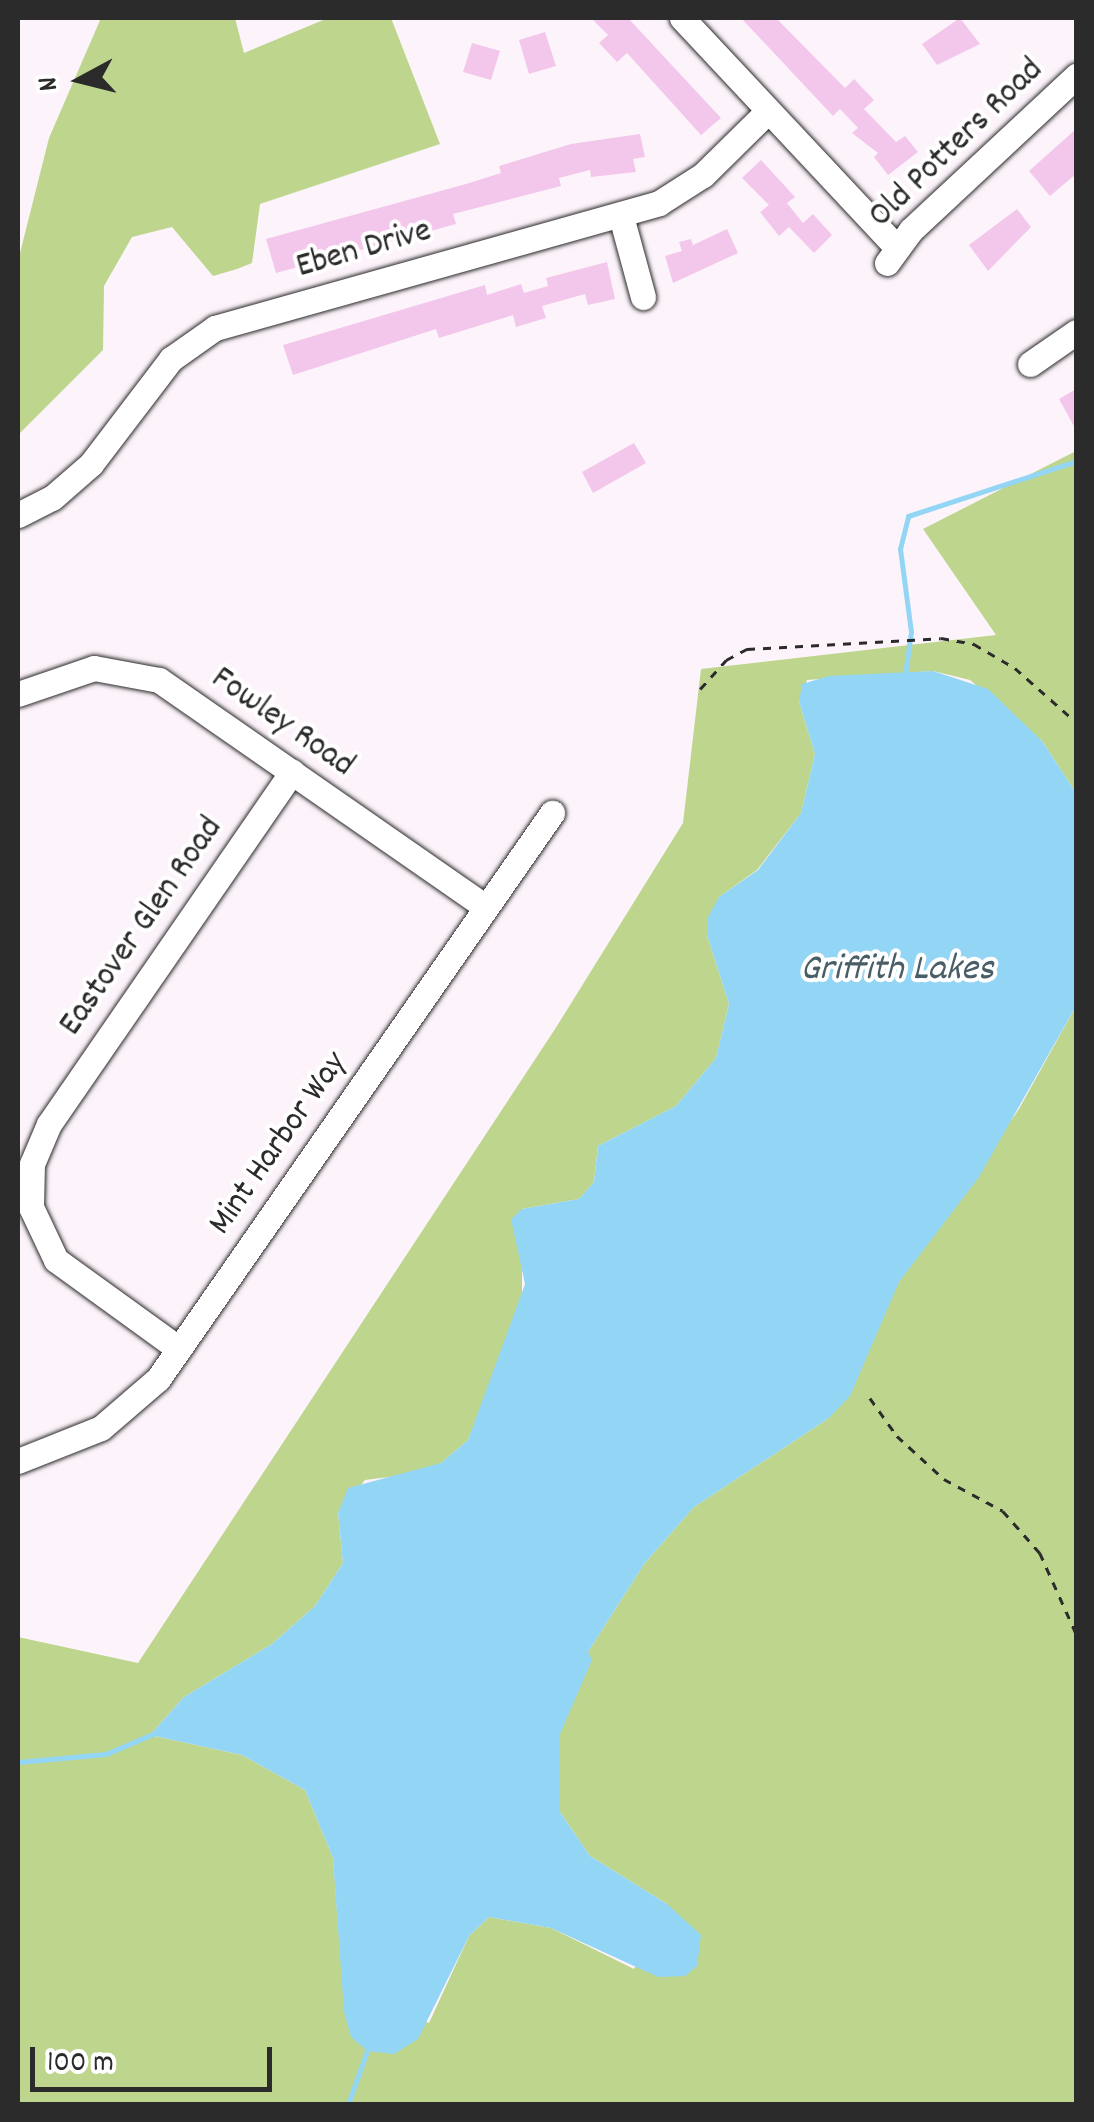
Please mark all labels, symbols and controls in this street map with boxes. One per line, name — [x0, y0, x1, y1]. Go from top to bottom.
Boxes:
north arrow — [30, 30, 130, 130]
street label: Old Potters Road — [861, 50, 1053, 238]
text: N — [30, 74, 71, 93]
street label: Eben Drive — [292, 211, 436, 289]
street label: Fowley Road — [202, 658, 362, 788]
street label: Eastover Glen Road — [51, 809, 233, 1045]
water label: Griffith Lakes — [800, 948, 994, 994]
street label: Mint Harbor Way — [200, 1044, 358, 1244]
scale bar — [35, 2027, 278, 2089]
text: 100 m — [47, 2043, 114, 2086]

